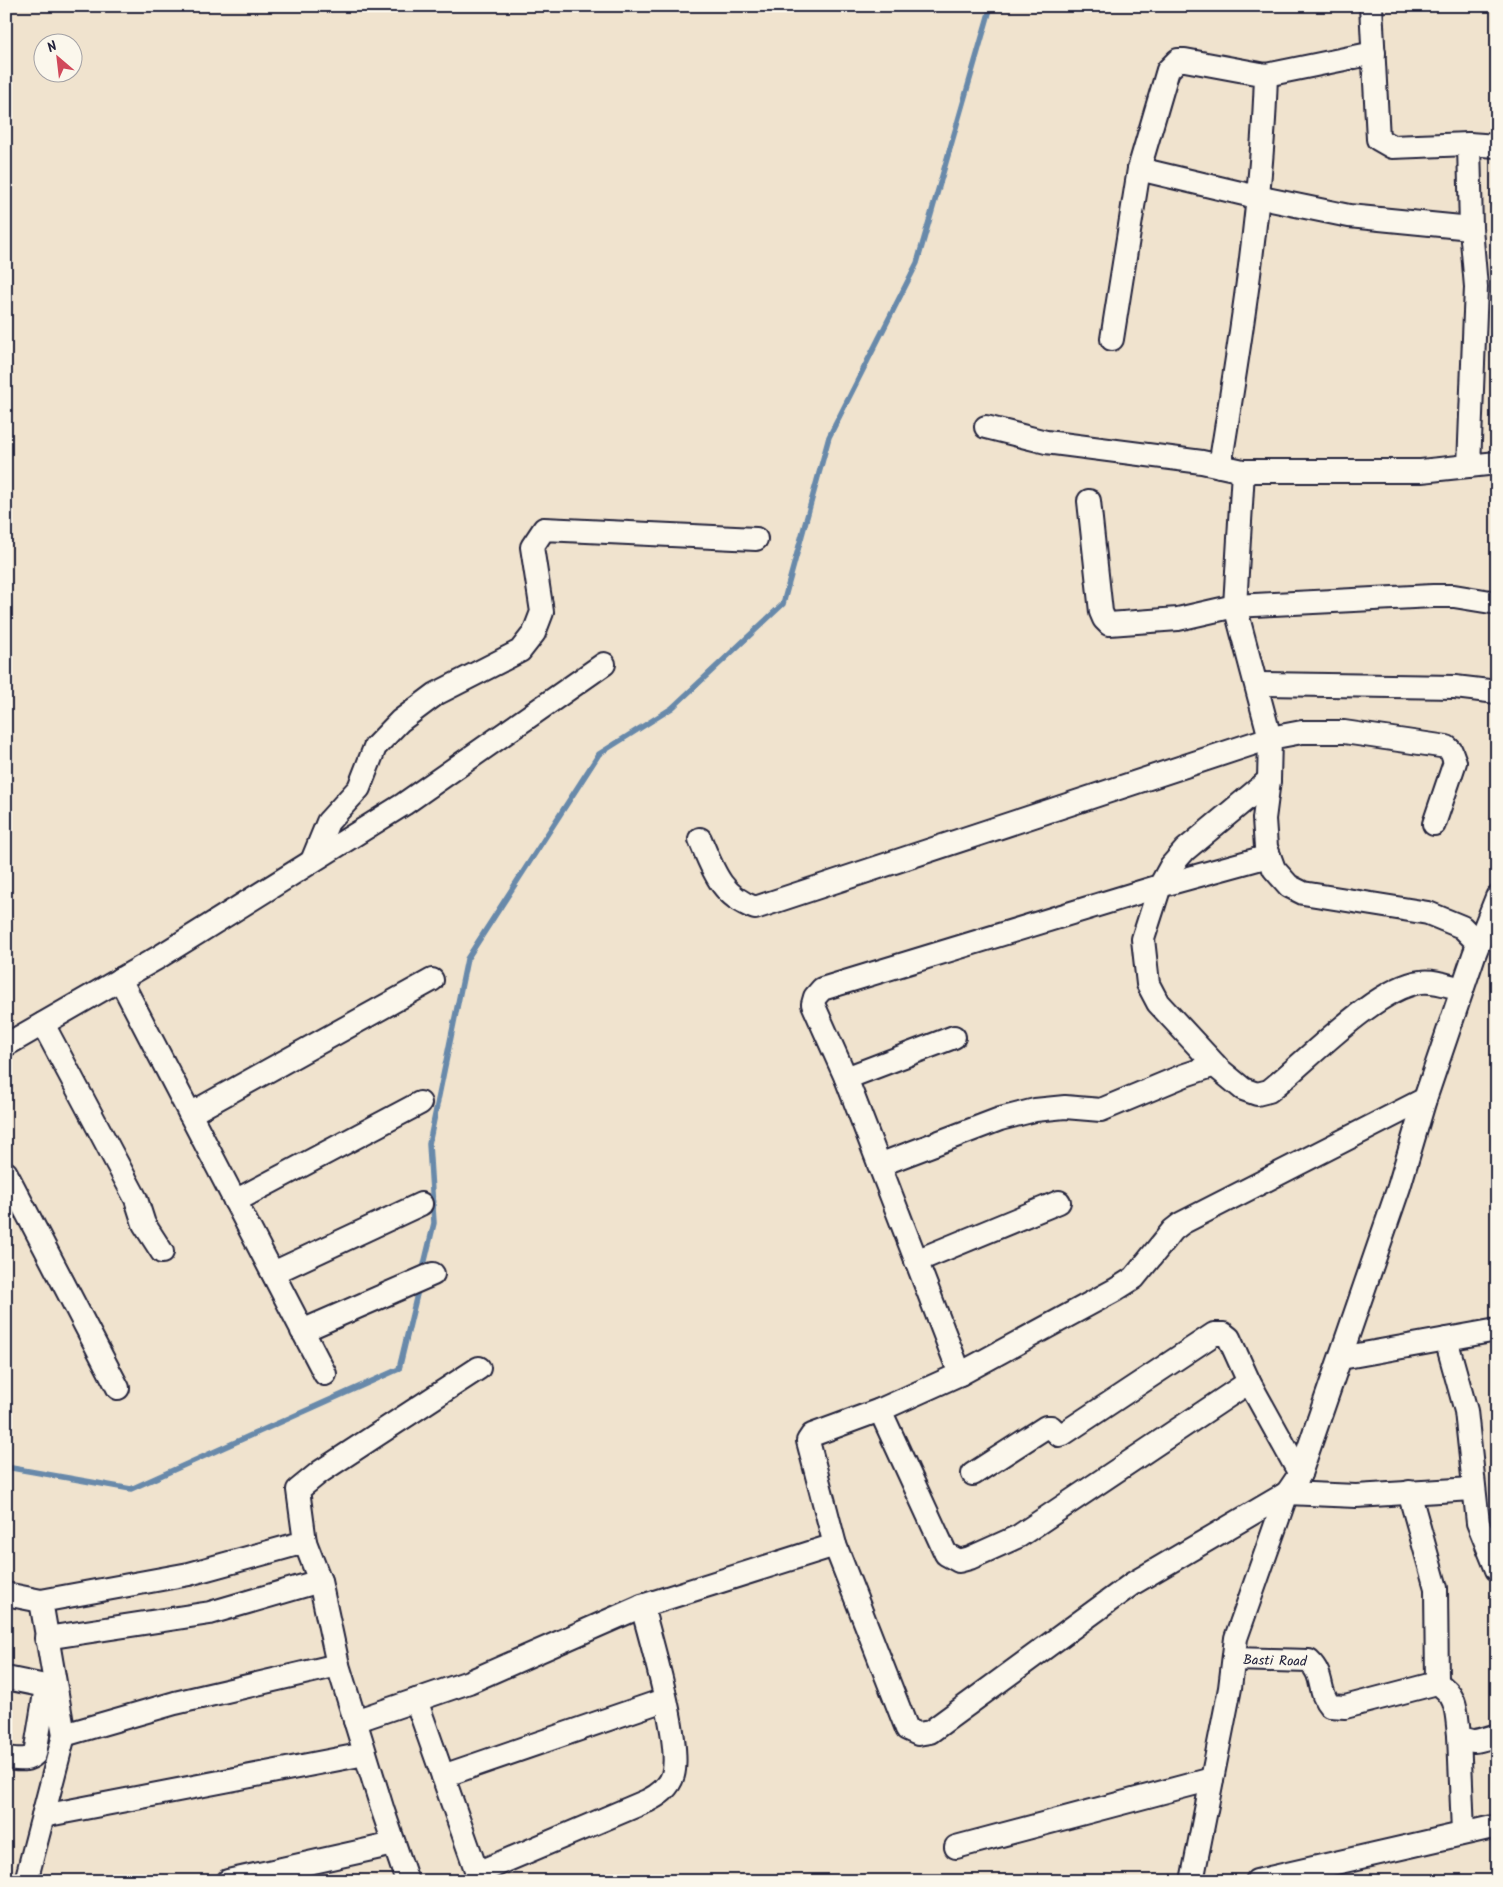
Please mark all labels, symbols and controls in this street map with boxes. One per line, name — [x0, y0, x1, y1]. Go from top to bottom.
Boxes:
north arrow — [32, 32, 82, 82]
text: N — [43, 36, 62, 59]
street label: Basti Road — [1243, 1649, 1308, 1673]

